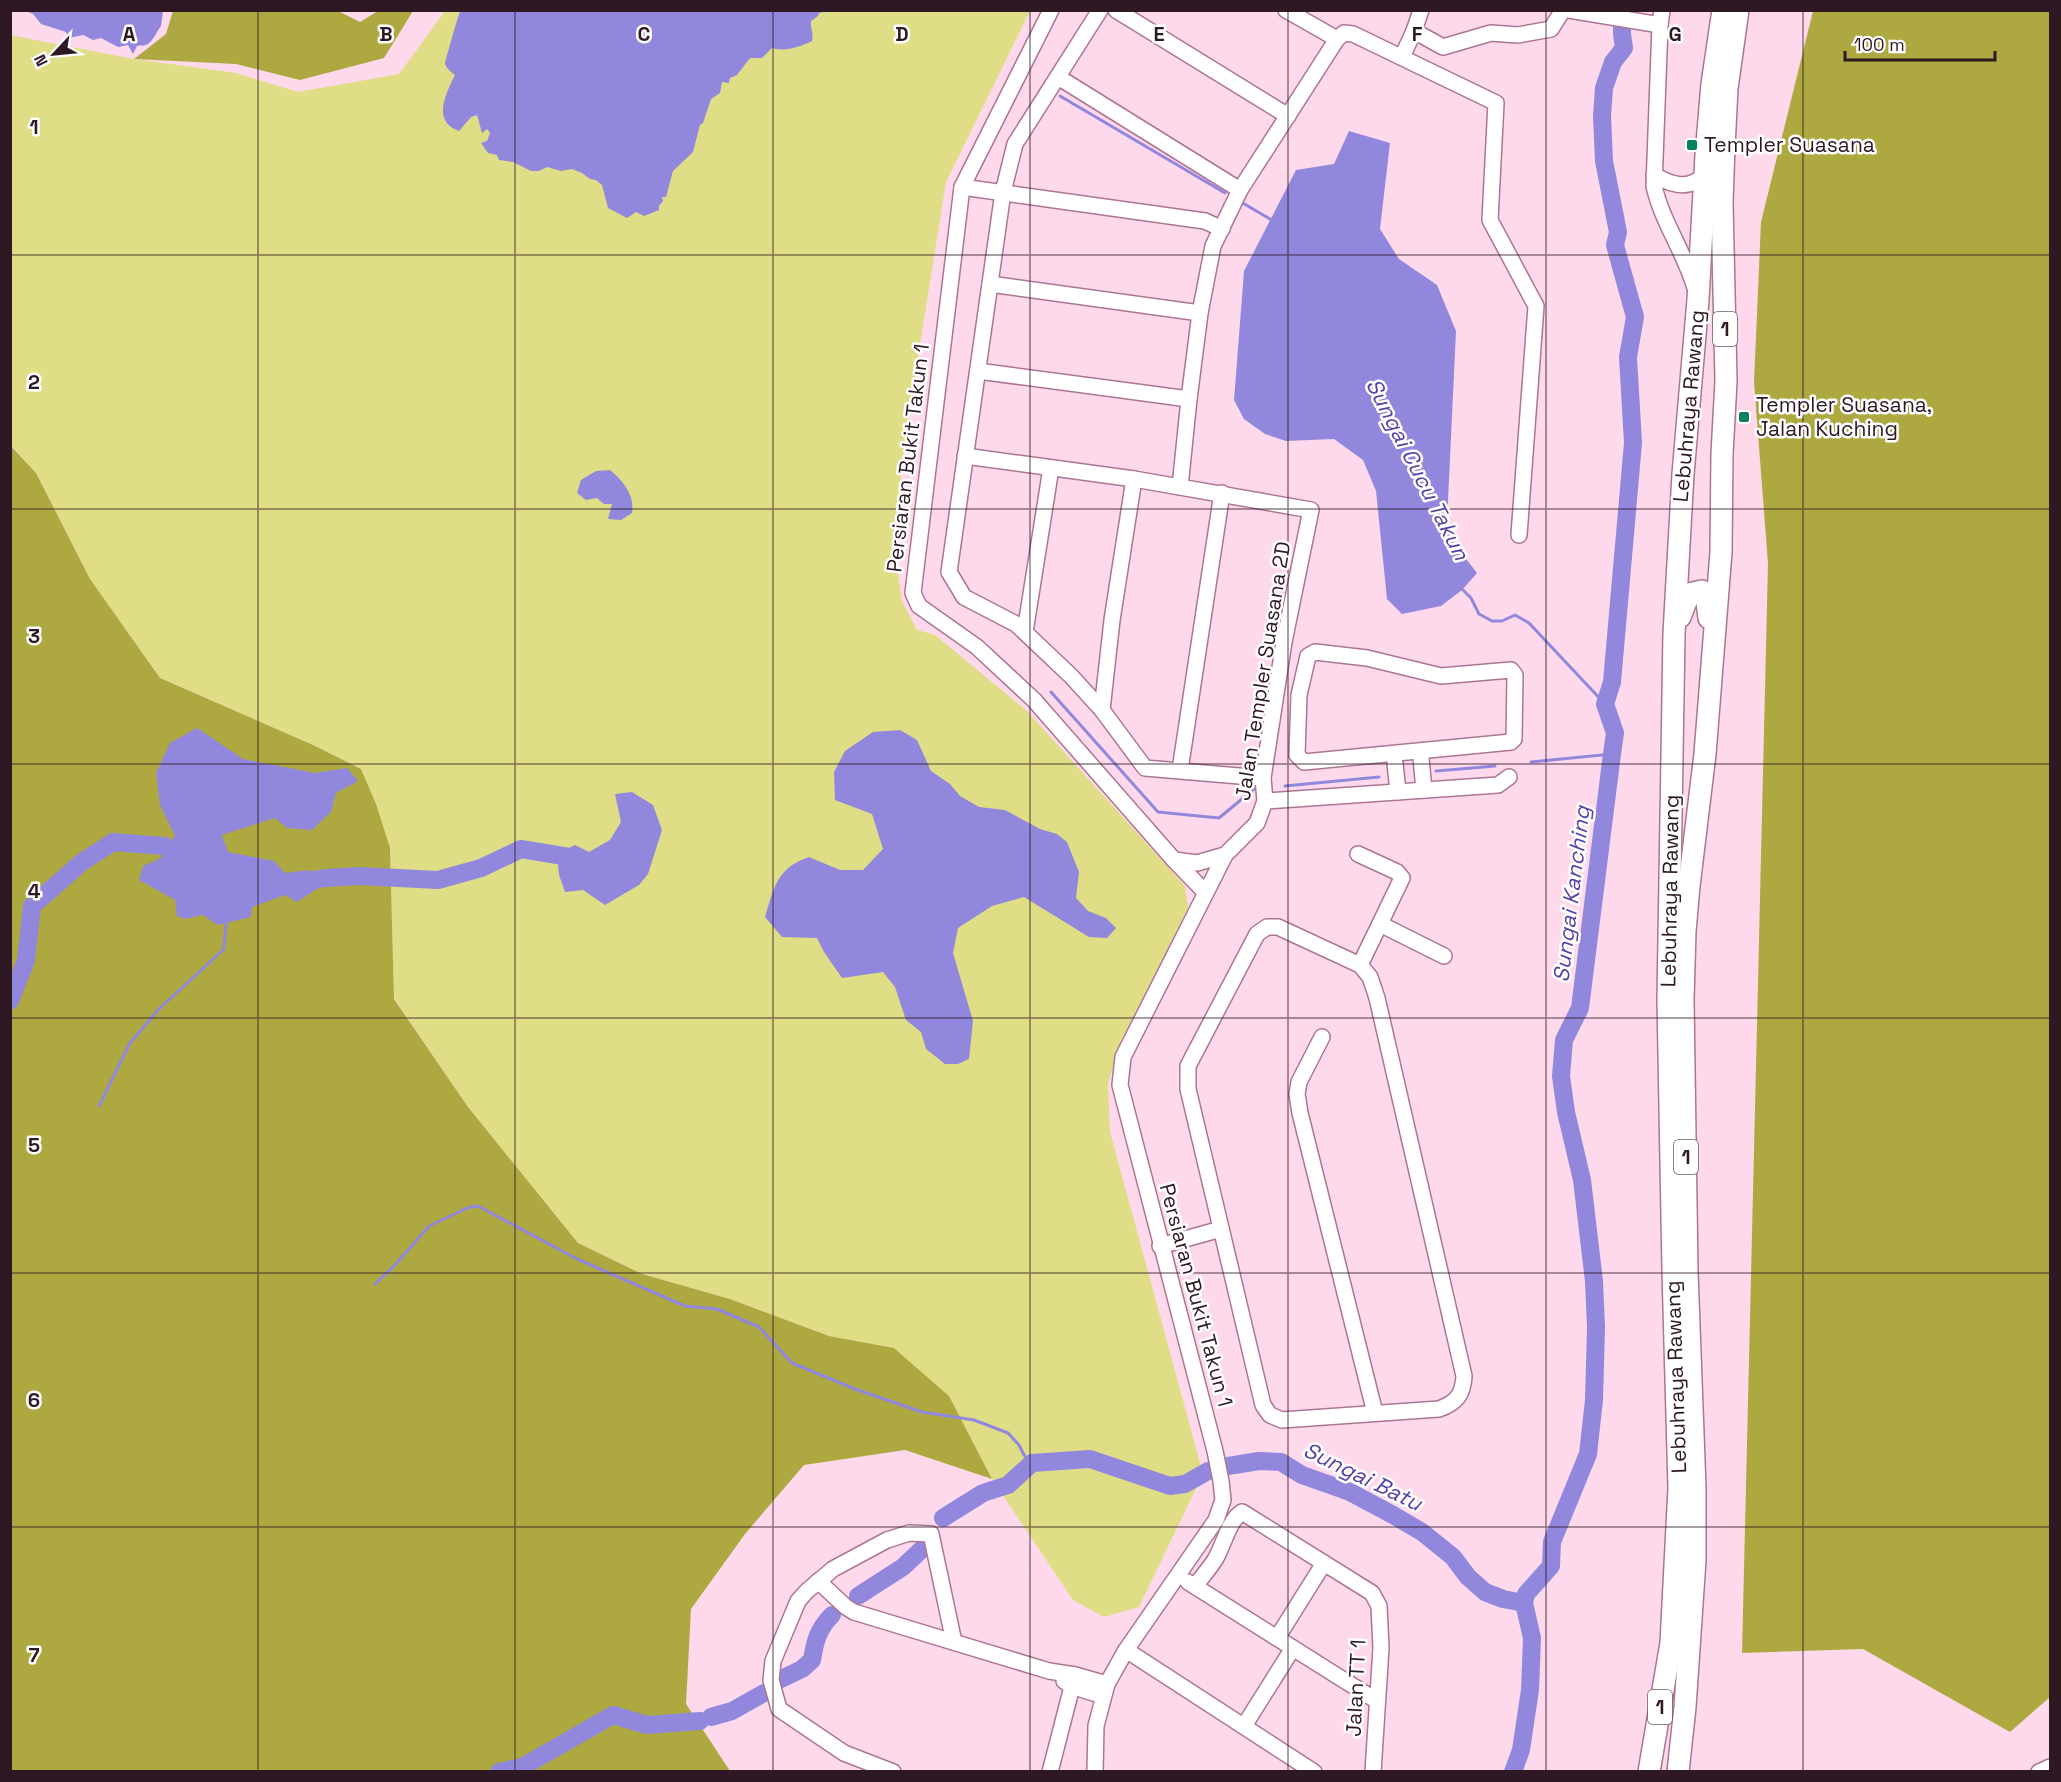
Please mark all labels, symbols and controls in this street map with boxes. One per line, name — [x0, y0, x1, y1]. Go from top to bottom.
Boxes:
text: A — [123, 21, 136, 47]
text: B — [379, 21, 393, 47]
text: C — [638, 21, 651, 47]
text: D — [895, 21, 909, 47]
text: E — [1153, 21, 1165, 47]
text: F — [1412, 21, 1423, 47]
text: G — [1668, 21, 1682, 47]
north arrow — [24, 24, 84, 84]
scale bar — [1845, 24, 1995, 62]
text: 100 m — [1854, 33, 1905, 56]
text: N — [29, 51, 53, 70]
text: 1 — [29, 114, 39, 140]
place label: Templer Suasana — [1704, 131, 1875, 158]
marker: Templer Suasana — [1685, 138, 1699, 152]
street label: Lebuhraya Rawang — [1667, 309, 1710, 503]
road number: 1 — [1713, 312, 1737, 346]
street label: Persiaran Bukit Takun 1 — [880, 342, 935, 574]
text: 2 — [28, 369, 40, 395]
water label: Sungai Cucu Takun — [1360, 374, 1476, 565]
place label: Templer Suasana, Jalan Kuching — [1756, 391, 1932, 442]
marker: Templer Suasana, Jalan Kuching — [1737, 410, 1751, 424]
street label: Jalan Templer Suasana 2D — [1229, 540, 1296, 802]
text: 3 — [28, 623, 40, 649]
street label: Lebuhraya Rawang — [1654, 794, 1685, 988]
water label: Sungai Kanching — [1546, 803, 1596, 984]
text: 4 — [28, 878, 41, 904]
text: 5 — [28, 1132, 40, 1158]
road number: 1 — [1674, 1140, 1698, 1174]
street label: Persiaran Bukit Takun 1 — [1154, 1180, 1239, 1409]
street label: Lebuhraya Rawang — [1659, 1280, 1692, 1474]
text: 6 — [28, 1387, 40, 1413]
water label: Sungai Batu — [1299, 1435, 1428, 1517]
street label: Jalan TT 1 — [1339, 1639, 1372, 1737]
text: 7 — [28, 1642, 40, 1668]
road number: 1 — [1648, 1690, 1672, 1724]

